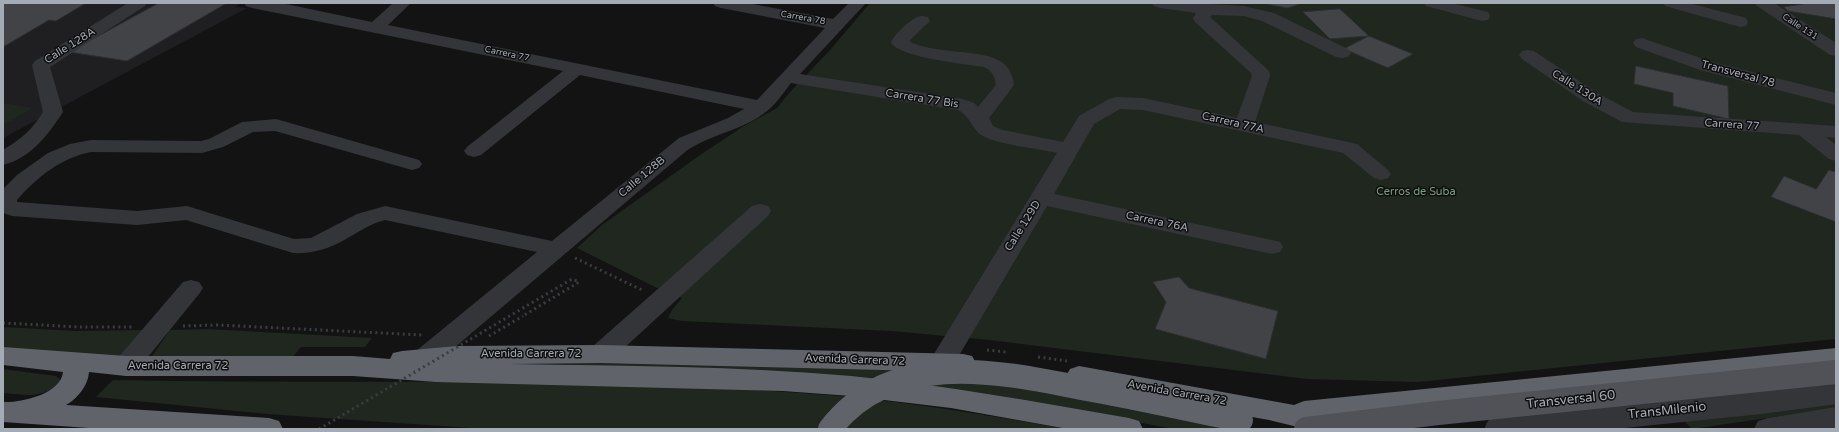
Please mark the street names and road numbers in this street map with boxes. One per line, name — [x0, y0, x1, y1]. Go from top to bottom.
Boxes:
street label: Carrera 78 — [780, 9, 826, 27]
street label: Calle 131 — [1780, 12, 1820, 42]
street label: Calle 128A — [42, 25, 98, 67]
street label: Carrera 77 — [484, 44, 530, 64]
street label: Transversal 78 — [1700, 58, 1776, 90]
street label: Calle 130A — [1549, 67, 1605, 109]
street label: Carrera 77 Bis — [885, 87, 959, 111]
street label: Carrera 77A — [1201, 109, 1265, 137]
street label: Carrera 77 — [1704, 116, 1760, 134]
street label: Calle 128B — [616, 154, 668, 200]
street label: Calle 129D — [1002, 198, 1044, 254]
street label: Carrera 76A — [1125, 209, 1189, 235]
street label: Avenida Carrera 72 — [481, 347, 581, 361]
street label: Avenida Carrera 72 — [805, 352, 905, 368]
street label: Avenida Carrera 72 — [128, 359, 228, 373]
street label: Avenida Carrera 72 — [1126, 378, 1228, 408]
street label: Transversal 60 — [1526, 388, 1616, 412]
street label: TransMilenio — [1627, 399, 1707, 423]

